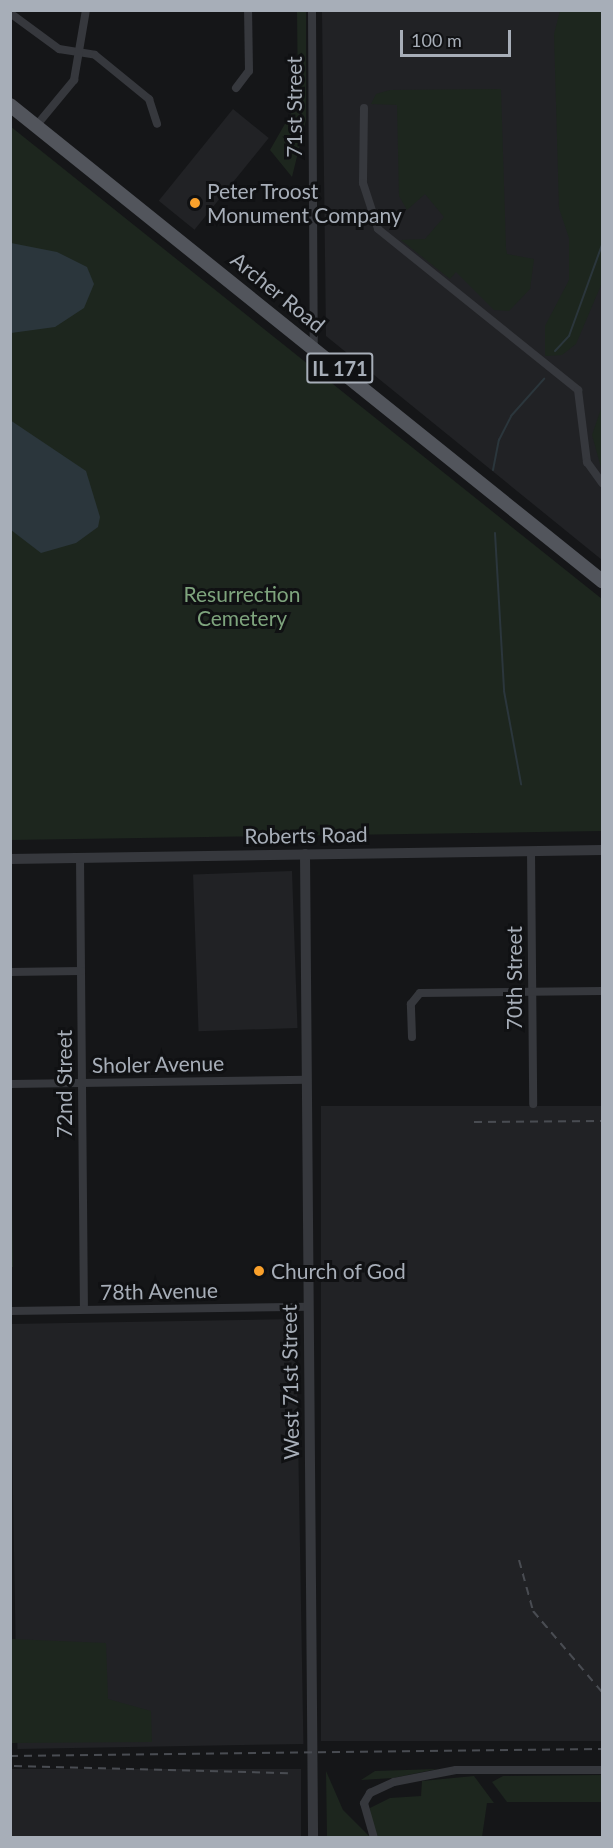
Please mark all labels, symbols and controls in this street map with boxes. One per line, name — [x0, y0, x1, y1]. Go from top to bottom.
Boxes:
scale bar — [403, 18, 514, 56]
text: 100 m — [411, 29, 462, 51]
street label: 71st Street — [281, 56, 307, 158]
place label: Peter Troost Monument Company — [207, 178, 402, 228]
marker: Peter Troost Monument Company — [188, 196, 202, 210]
street label: Archer Road — [226, 246, 330, 338]
road number: IL 171 — [306, 351, 374, 385]
park label: Resurrection Cemetery — [184, 581, 300, 631]
street label: Roberts Road — [244, 821, 368, 849]
street label: 70th Street — [501, 926, 527, 1030]
street label: 72nd Street — [51, 1030, 77, 1138]
street label: Sholer Avenue — [91, 1050, 225, 1078]
place label: Church of God — [271, 1258, 406, 1284]
marker: Church of God — [252, 1264, 266, 1278]
street label: 78th Avenue — [100, 1277, 218, 1305]
street label: West 71st Street — [276, 1304, 304, 1460]

